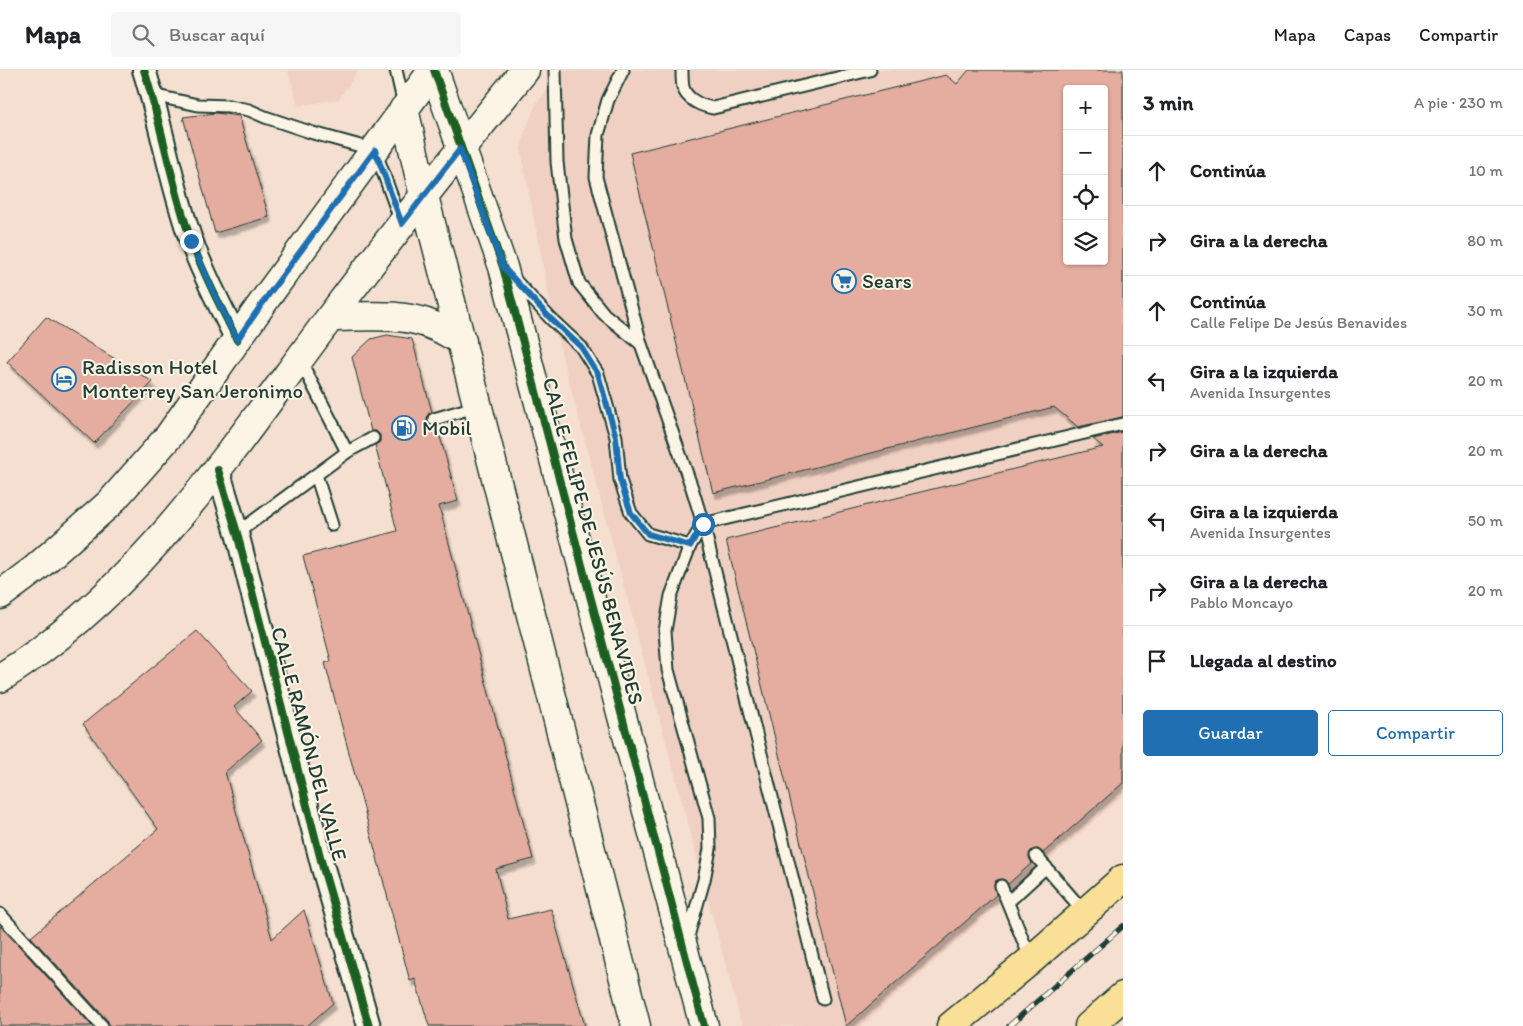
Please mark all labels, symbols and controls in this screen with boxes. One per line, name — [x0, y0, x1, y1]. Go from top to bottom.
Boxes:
search box — [111, 12, 461, 57]
text: Mapa — [25, 20, 81, 49]
icon: search — [129, 21, 157, 49]
text: Buscar aquí — [169, 23, 265, 46]
text: Mapa — [1274, 24, 1316, 46]
text: Capas — [1344, 24, 1391, 46]
text: Compartir — [1419, 24, 1498, 46]
map controls — [1063, 85, 1108, 265]
button: + — [1063, 85, 1108, 130]
text: 3 min — [1143, 90, 1193, 115]
text: A pie · 230 m — [1414, 93, 1503, 112]
button: − — [1063, 130, 1108, 175]
icon: ahead — [1143, 157, 1171, 185]
text: Continúa — [1190, 159, 1266, 182]
text: 10 m — [1469, 161, 1503, 180]
button: locate — [1063, 175, 1108, 220]
button: layers — [1063, 220, 1108, 265]
icon: right — [1143, 227, 1171, 255]
text: Gira a la derecha — [1190, 229, 1328, 252]
route end — [180, 230, 203, 253]
text: 80 m — [1467, 231, 1503, 250]
supermarket icon: Sears — [831, 268, 857, 294]
place label: Sears — [862, 268, 912, 293]
text: Continúa — [1190, 290, 1266, 313]
icon: ahead — [1143, 297, 1171, 325]
text: 30 m — [1467, 301, 1503, 320]
text: Calle Felipe De Jesús Benavides — [1190, 313, 1407, 332]
place label: Radisson Hotel Monterrey San Jeronimo — [82, 354, 303, 403]
text: Gira a la izquierda — [1190, 360, 1338, 383]
hotel icon: Radisson Hotel Monterrey San Jeronimo — [51, 366, 77, 392]
icon: left — [1143, 367, 1171, 395]
text: 20 m — [1468, 371, 1503, 390]
street label: CALLE FELIPE DE JESÚS BENAVIDES — [538, 375, 649, 707]
text: Avenida Insurgentes — [1190, 383, 1331, 402]
fuel station icon: Mobil — [391, 415, 417, 441]
place label: Mobil — [422, 415, 472, 440]
icon: right — [1143, 437, 1171, 465]
text: Gira a la derecha — [1190, 439, 1328, 462]
text: 20 m — [1468, 441, 1503, 460]
text: Gira a la izquierda — [1190, 500, 1338, 523]
icon: left — [1143, 507, 1171, 535]
text: 50 m — [1468, 511, 1503, 530]
route start — [692, 513, 715, 536]
text: Avenida Insurgentes — [1190, 523, 1331, 542]
text: Gira a la derecha — [1190, 570, 1328, 593]
icon: right — [1143, 577, 1171, 605]
text: 20 m — [1468, 581, 1503, 600]
text: Pablo Moncayo — [1190, 593, 1293, 612]
street label: CALLE RAMÓN DEL VALLE — [266, 624, 353, 864]
icon: arrive — [1143, 647, 1171, 675]
text: Llegada al destino — [1190, 649, 1337, 672]
button: Guardar — [1143, 710, 1318, 756]
button: Compartir — [1328, 710, 1503, 756]

